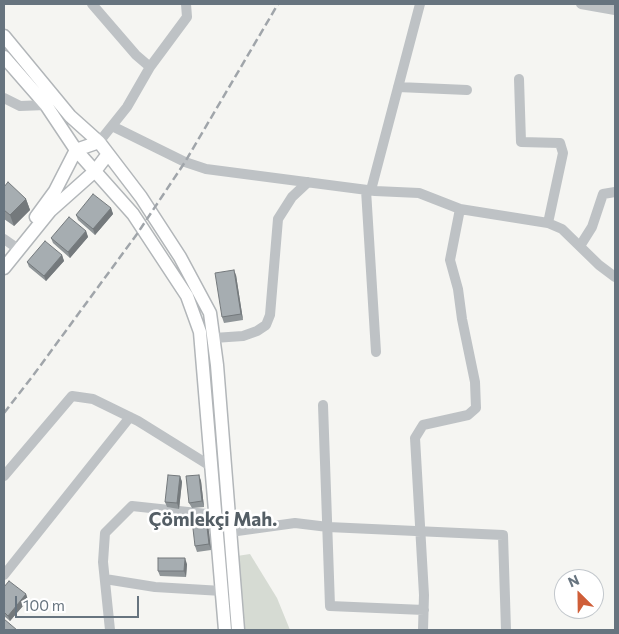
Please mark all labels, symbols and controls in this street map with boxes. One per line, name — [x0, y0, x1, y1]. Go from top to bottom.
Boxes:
district label: Çömlekçi Mah. — [149, 509, 277, 531]
north arrow — [554, 569, 604, 619]
text: N — [565, 571, 581, 591]
scale bar — [18, 586, 141, 618]
text: 100 m — [23, 596, 65, 614]

